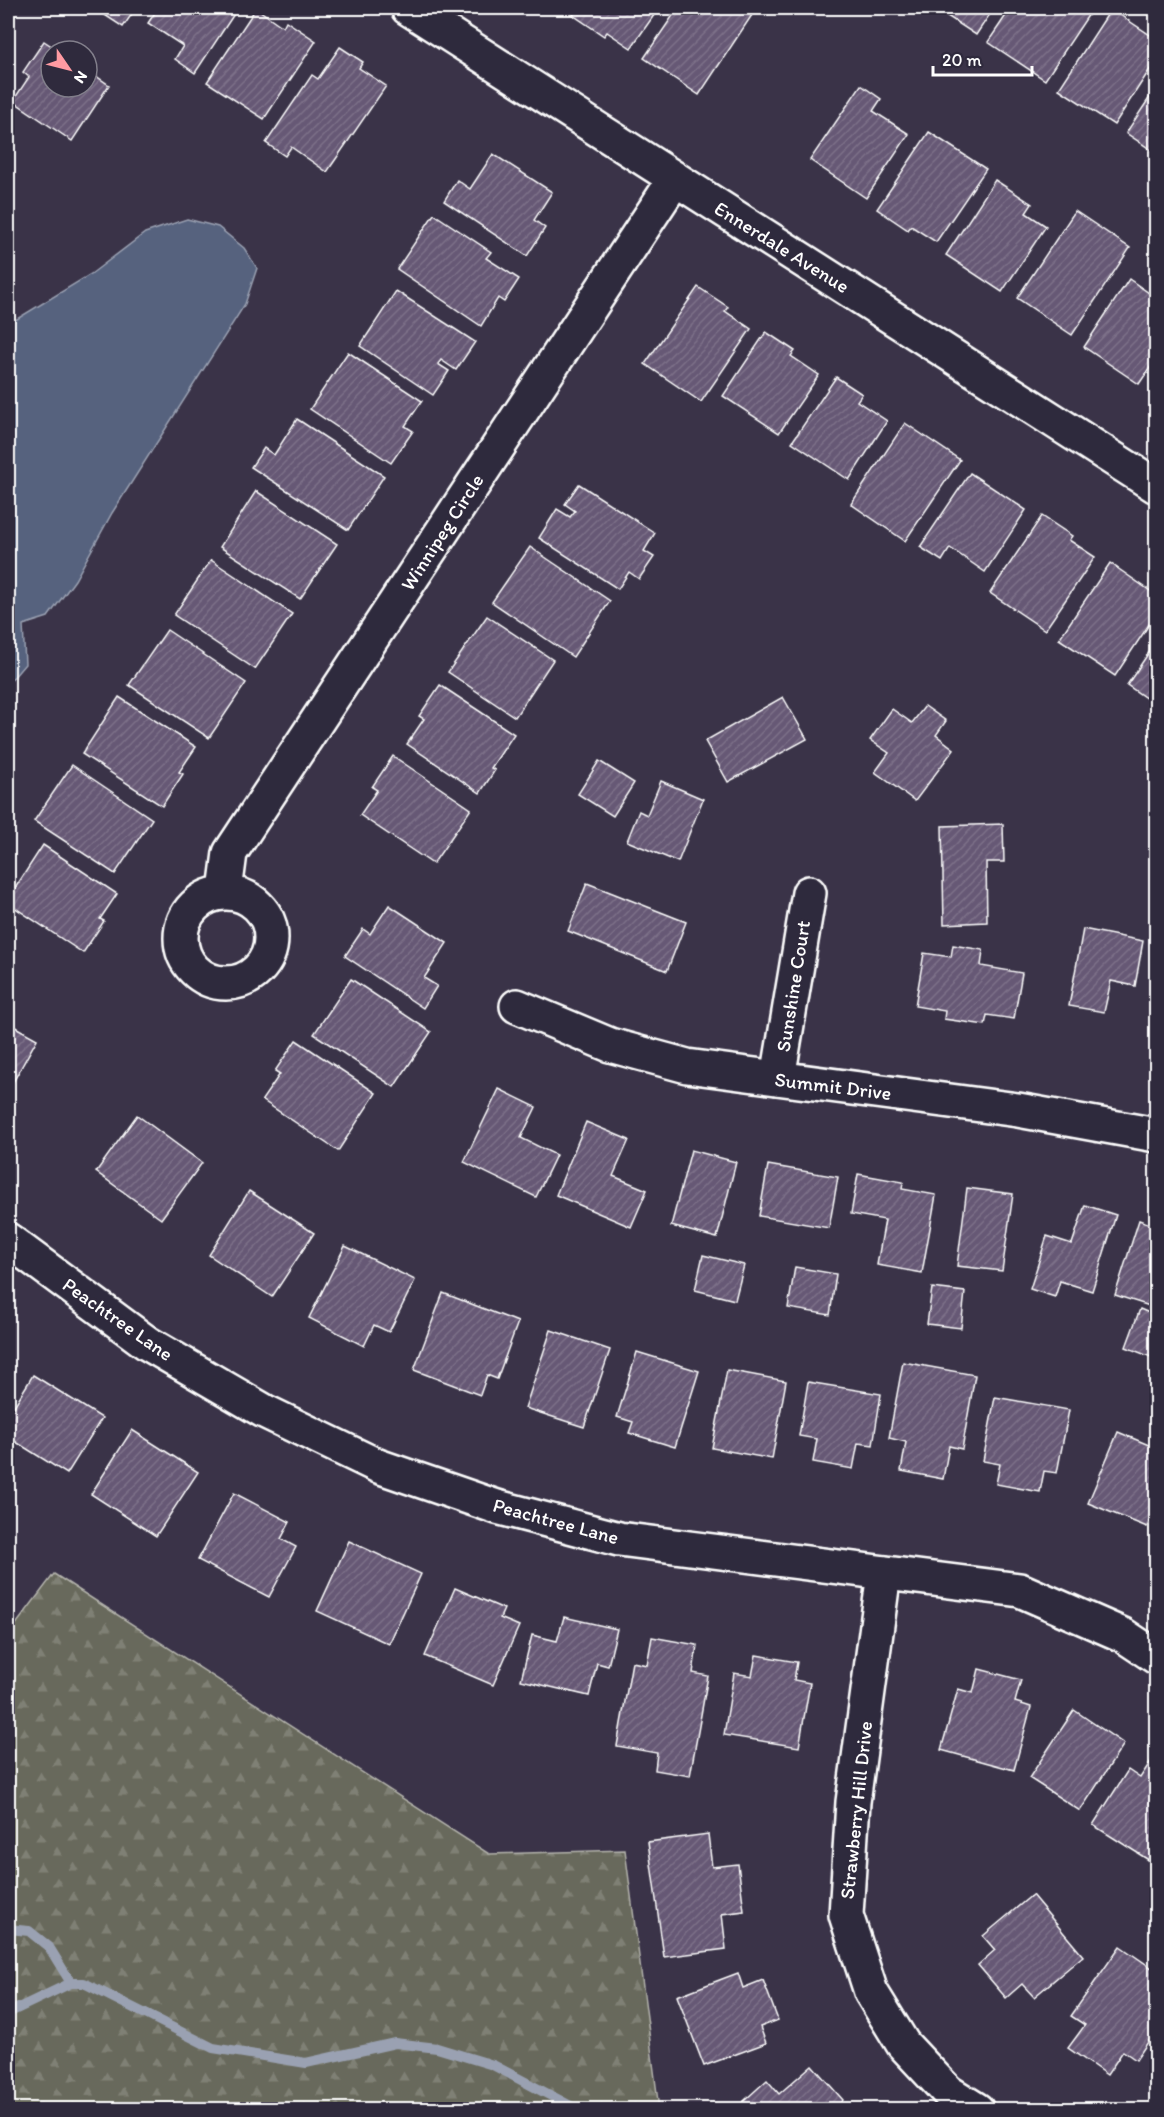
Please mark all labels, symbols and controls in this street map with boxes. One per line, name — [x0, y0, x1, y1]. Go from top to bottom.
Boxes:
north arrow — [39, 39, 99, 99]
scale bar — [933, 39, 1032, 77]
text: 20 m — [942, 49, 982, 71]
text: N — [70, 67, 92, 87]
street label: Ennerdale Avenue — [710, 196, 854, 298]
street label: Winnipeg Circle — [395, 469, 489, 595]
street label: Sunshine Court — [771, 919, 815, 1053]
street label: Summit Drive — [773, 1067, 893, 1105]
street label: Peachtree Lane — [58, 1272, 178, 1366]
street label: Peachtree Lane — [491, 1493, 621, 1549]
street label: Strawberry Hill Drive — [835, 1720, 877, 1900]

